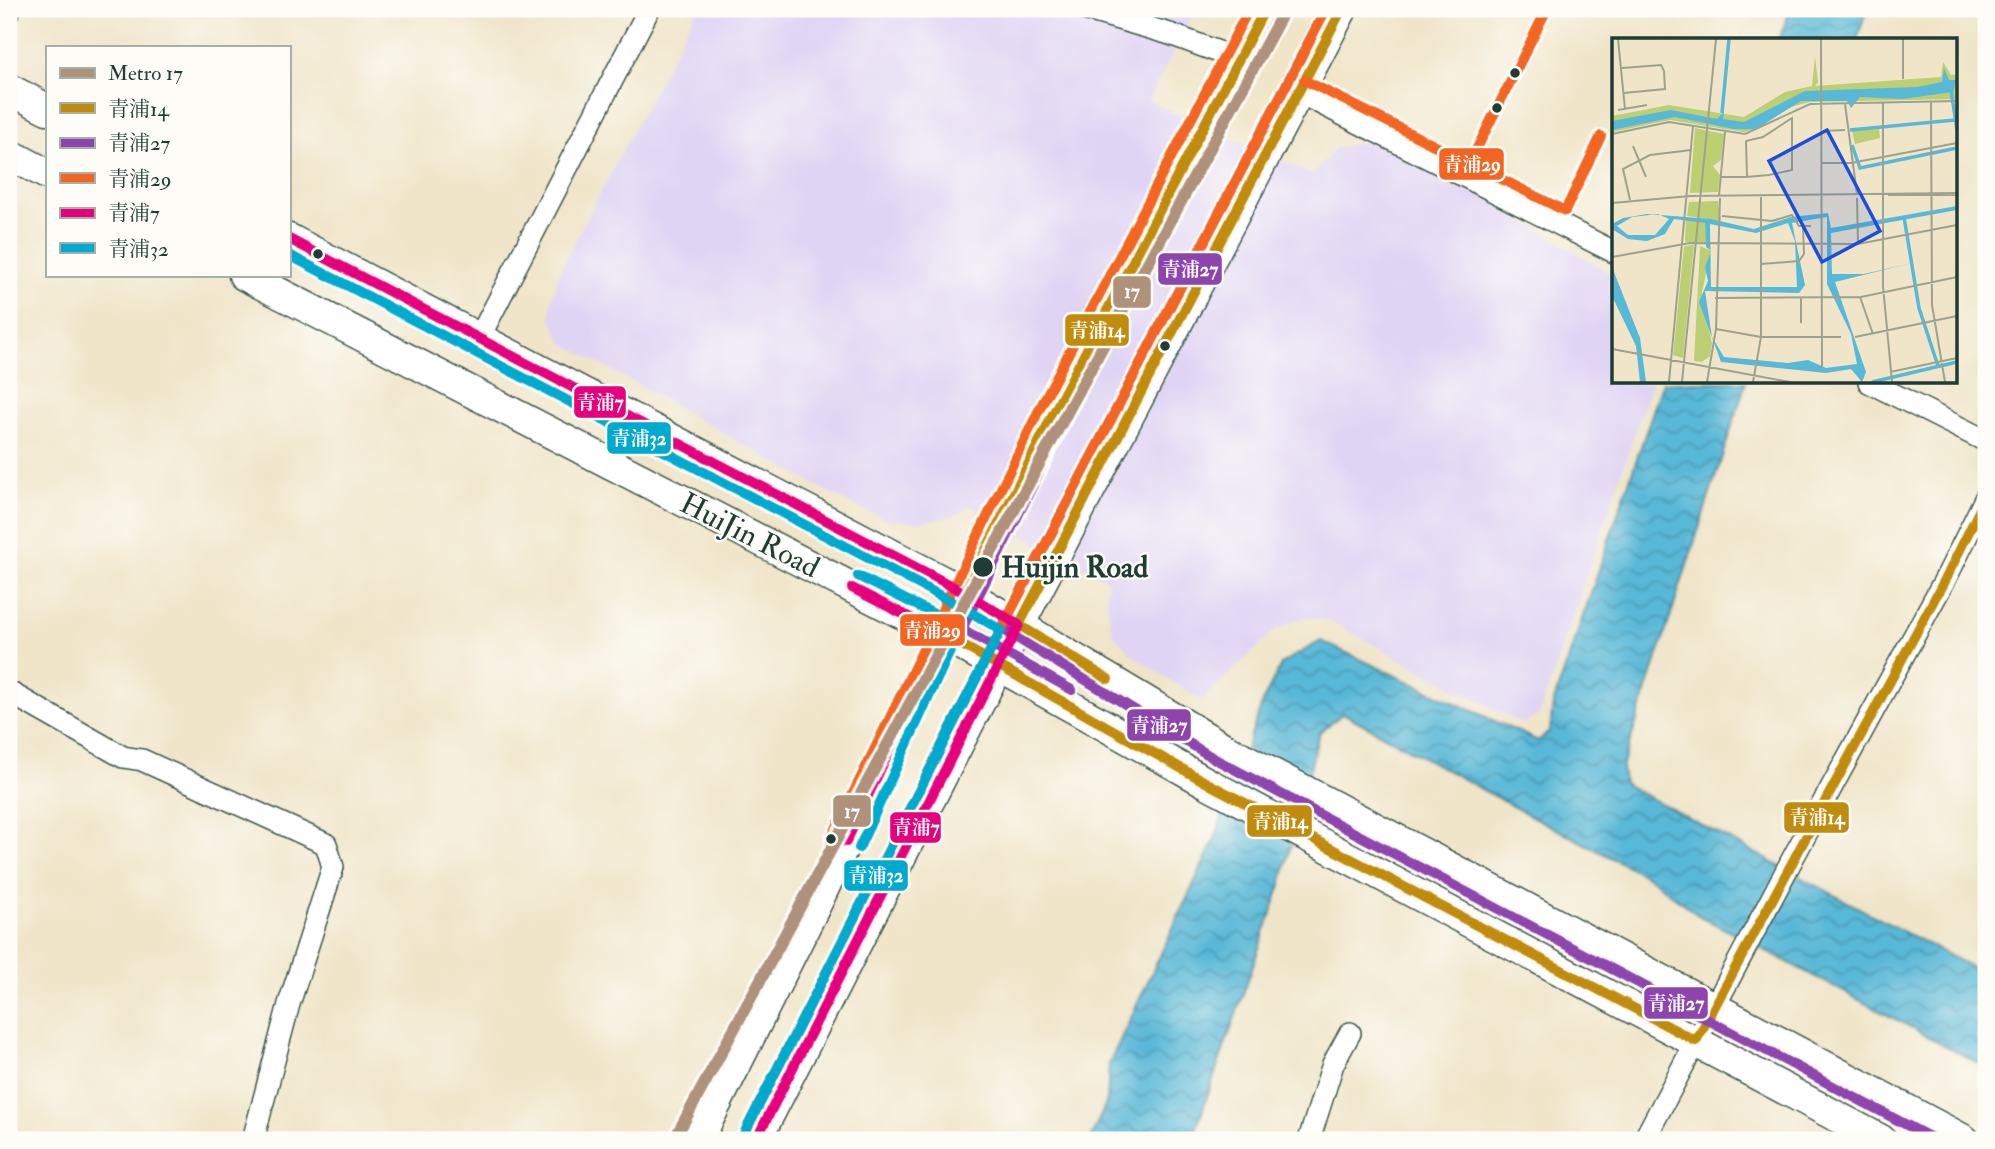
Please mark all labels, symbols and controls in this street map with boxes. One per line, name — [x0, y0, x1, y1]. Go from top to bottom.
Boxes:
inset map — [1612, 38, 1956, 383]
legend — [46, 46, 290, 276]
text: Metro 17 — [108, 60, 183, 87]
unlabelled marker — [1508, 66, 1522, 80]
text: 青浦14 — [108, 96, 170, 123]
unlabelled marker — [1490, 101, 1504, 115]
text: 青浦27 — [108, 130, 171, 157]
line badge: 青浦29 — [1438, 147, 1505, 181]
text: 青浦29 — [1443, 153, 1501, 177]
text: 青浦29 — [108, 166, 171, 193]
text: 青浦7 — [108, 200, 160, 227]
text: 青浦32 — [108, 236, 169, 263]
unlabelled marker — [311, 247, 325, 261]
line badge: 青浦27 — [1157, 252, 1223, 286]
text: 青浦27 — [1162, 258, 1218, 282]
line badge: 17 — [1112, 275, 1152, 309]
text: 17 — [1124, 280, 1140, 304]
line badge: 青浦14 — [1064, 313, 1130, 347]
text: 青浦14 — [1069, 319, 1126, 343]
unlabelled marker — [1158, 339, 1172, 353]
line badge: 青浦7 — [573, 385, 627, 419]
text: 青浦7 — [577, 391, 624, 415]
line badge: 青浦32 — [606, 421, 672, 455]
text: 青浦32 — [612, 427, 667, 451]
street label: HuiJin Road — [674, 485, 826, 586]
place label: Huijin Road — [1001, 549, 1148, 586]
marker: Huijin Road — [971, 555, 995, 579]
line badge: 青浦29 — [899, 613, 966, 647]
text: 青浦29 — [903, 619, 961, 643]
line badge: 青浦27 — [1126, 708, 1192, 742]
text: 青浦27 — [1131, 714, 1187, 738]
line badge: 17 — [832, 794, 872, 828]
text: 17 — [844, 800, 860, 824]
line badge: 青浦14 — [1783, 801, 1850, 834]
line badge: 青浦14 — [1246, 804, 1313, 838]
text: 青浦14 — [1789, 806, 1846, 830]
text: 青浦14 — [1252, 810, 1309, 834]
line badge: 青浦7 — [889, 811, 942, 844]
text: 青浦7 — [893, 816, 940, 840]
unlabelled marker — [824, 832, 838, 846]
line badge: 青浦32 — [843, 859, 909, 892]
text: 青浦32 — [849, 864, 904, 888]
line badge: 青浦27 — [1643, 986, 1709, 1020]
text: 青浦27 — [1648, 992, 1704, 1016]

